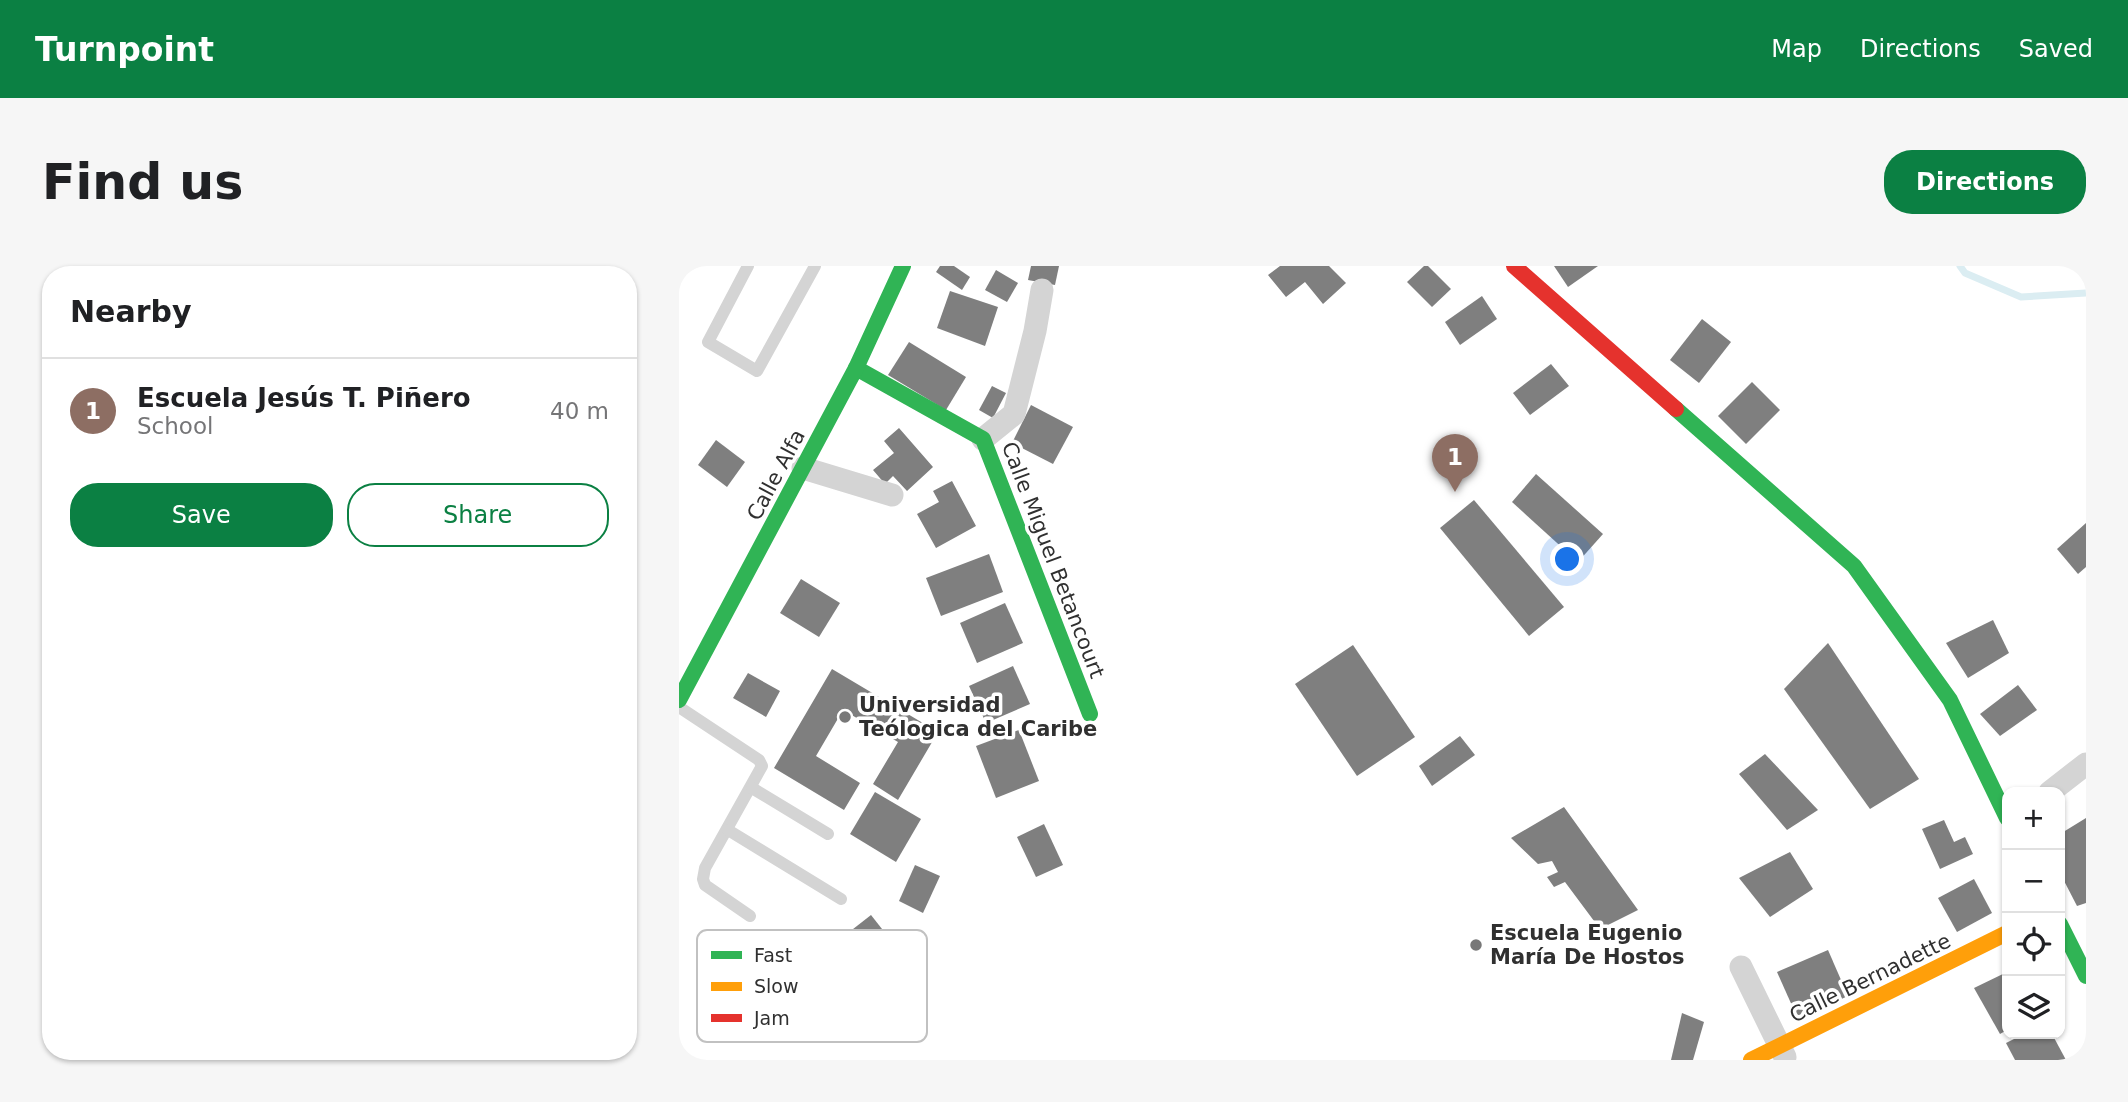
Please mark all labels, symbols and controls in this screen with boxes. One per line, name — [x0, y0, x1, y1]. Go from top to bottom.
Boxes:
text: Turnpoint — [35, 30, 214, 69]
text: Map — [1771, 35, 1822, 63]
text: Directions — [1860, 35, 1981, 63]
text: Saved — [2019, 35, 2093, 63]
button: Directions — [1884, 150, 2086, 214]
text: Find us — [42, 154, 243, 211]
text: Nearby — [70, 294, 192, 329]
text: Escuela Jesús T. Piñero — [137, 383, 471, 413]
text: 1 — [85, 398, 101, 424]
text: 40 m — [550, 398, 609, 424]
text: School — [137, 413, 213, 439]
street label: Calle Alfa — [742, 426, 810, 524]
pin: 1 — [1432, 434, 1478, 492]
street label: Calle Miguel Betancourt — [997, 438, 1109, 682]
button: Save — [70, 483, 333, 547]
button: Share — [347, 483, 609, 547]
your location — [1550, 542, 1584, 576]
place label: Universidad Teólogica del Caribe — [859, 693, 1097, 741]
marker: Universidad Teólogica del Caribe — [837, 709, 853, 725]
map controls — [2002, 787, 2065, 1039]
button: + — [2002, 787, 2065, 850]
button: − — [2002, 850, 2065, 913]
button: locate — [2002, 913, 2065, 976]
place label: Escuela Eugenio María De Hostos — [1490, 921, 1685, 969]
street label: Calle Bernadette — [1786, 929, 1954, 1027]
legend — [697, 930, 927, 1042]
marker: Escuela Eugenio María De Hostos — [1468, 937, 1484, 953]
text: Fast — [754, 944, 792, 966]
text: Slow — [754, 975, 799, 997]
button: layers — [2002, 976, 2065, 1039]
text: Jam — [753, 1007, 790, 1029]

